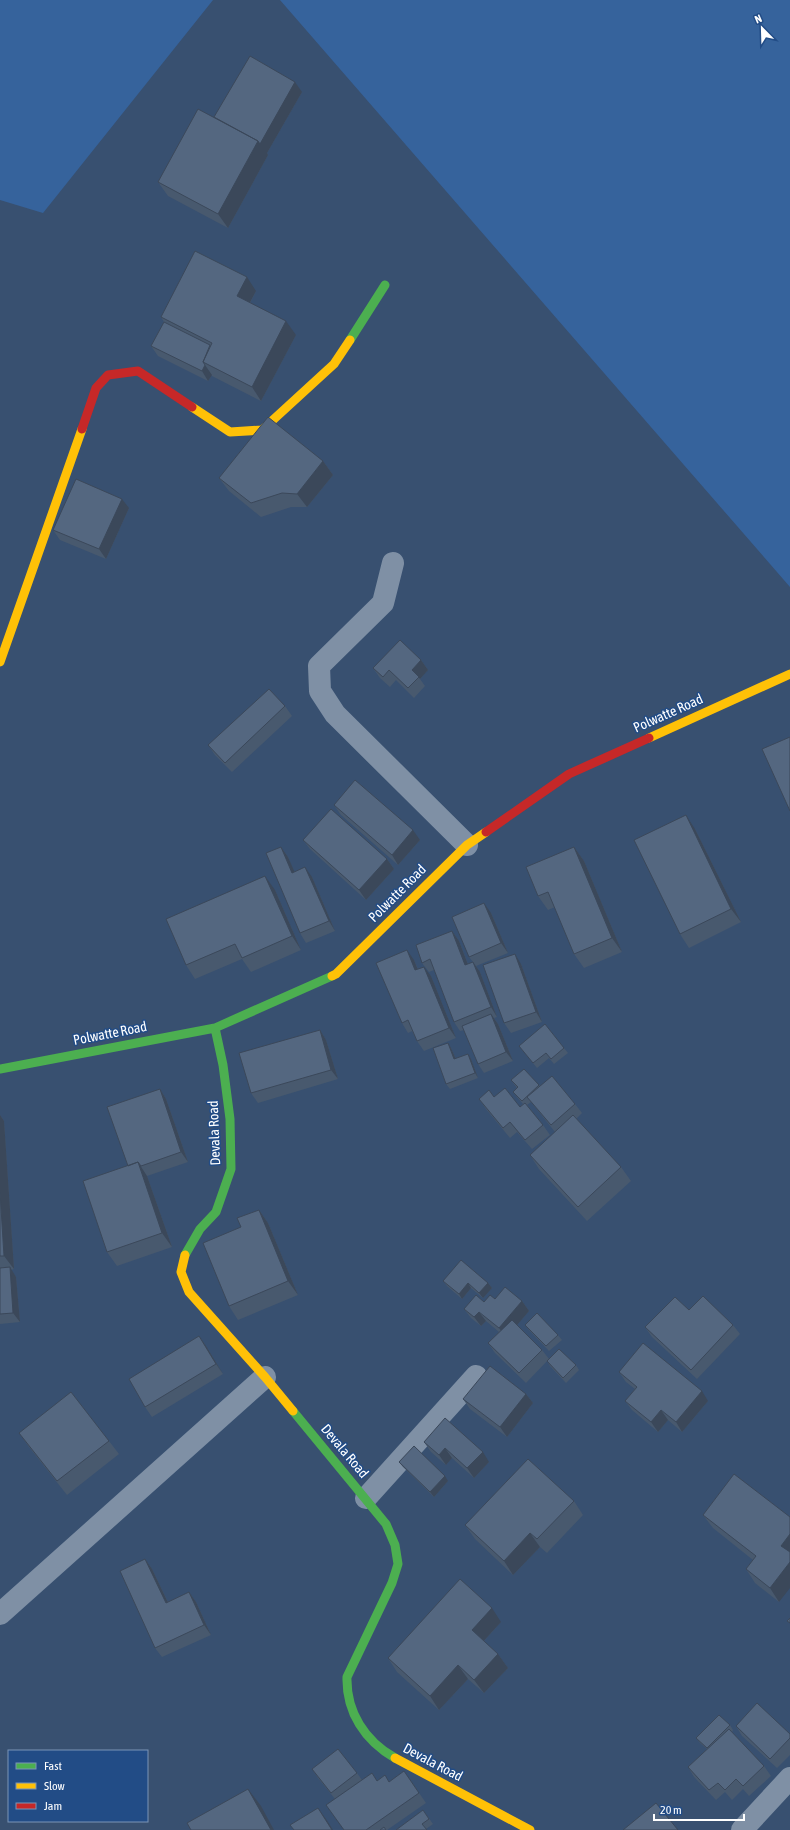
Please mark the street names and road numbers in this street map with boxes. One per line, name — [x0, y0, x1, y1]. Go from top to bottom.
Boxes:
street label: Polwatte Road — [631, 691, 705, 735]
street label: Polwatte Road — [365, 861, 429, 925]
street label: Polwatte Road — [72, 1018, 148, 1048]
street label: Devala Road — [205, 1100, 223, 1166]
street label: Devala Road — [318, 1421, 372, 1481]
street label: Devala Road — [401, 1740, 465, 1784]

